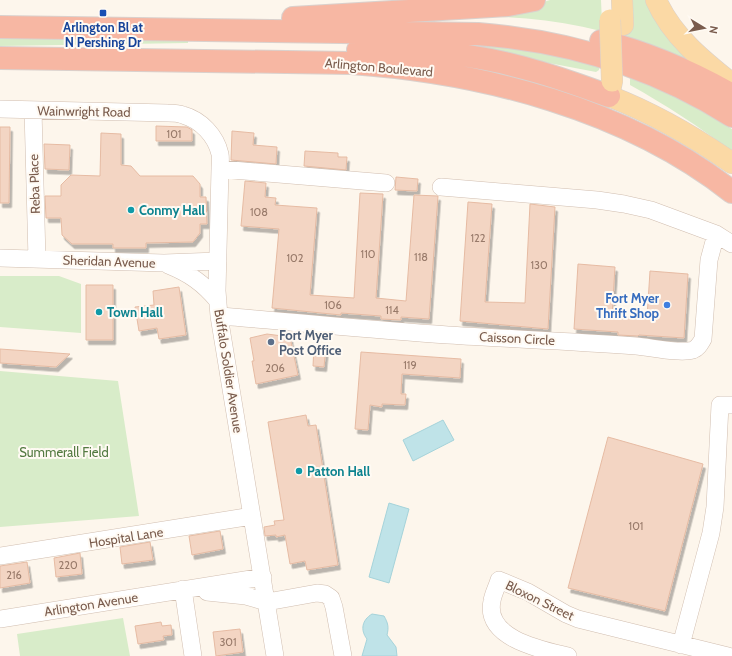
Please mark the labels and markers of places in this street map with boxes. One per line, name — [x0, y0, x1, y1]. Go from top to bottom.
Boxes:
marker: Arlington Bl at N Pershing Dr — [98, 8, 108, 18]
place label: Arlington Bl at N Pershing Dr — [63, 19, 143, 50]
place label: Conmy Hall — [139, 202, 206, 218]
marker: Conmy Hall — [126, 205, 136, 215]
place label: Fort Myer Thrift Shop — [596, 290, 660, 321]
marker: Fort Myer Thrift Shop — [662, 300, 672, 310]
place label: Town Hall — [107, 304, 163, 320]
marker: Town Hall — [94, 307, 104, 317]
place label: Fort Myer Post Office — [279, 327, 342, 358]
marker: Fort Myer Post Office — [266, 337, 276, 347]
place label: Patton Hall — [307, 463, 371, 479]
marker: Patton Hall — [294, 466, 304, 476]

